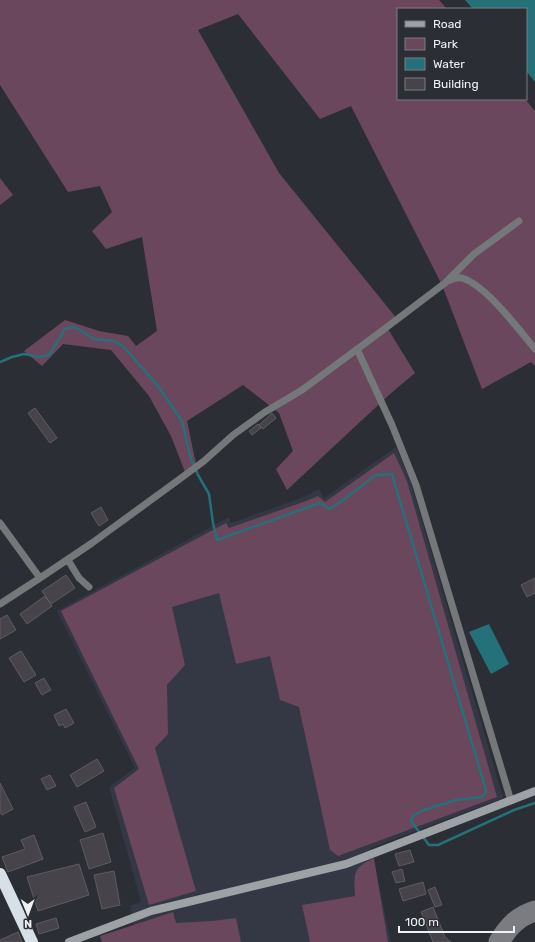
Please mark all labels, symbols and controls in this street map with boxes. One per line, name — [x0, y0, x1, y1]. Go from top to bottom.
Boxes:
legend — [397, 8, 527, 100]
text: Road — [433, 17, 461, 31]
text: Park — [433, 37, 459, 51]
text: Water — [433, 57, 465, 71]
text: Building — [433, 77, 479, 91]
north arrow — [8, 894, 48, 934]
scale bar — [399, 908, 514, 934]
text: 100 m — [405, 915, 439, 929]
text: N — [24, 917, 32, 930]

